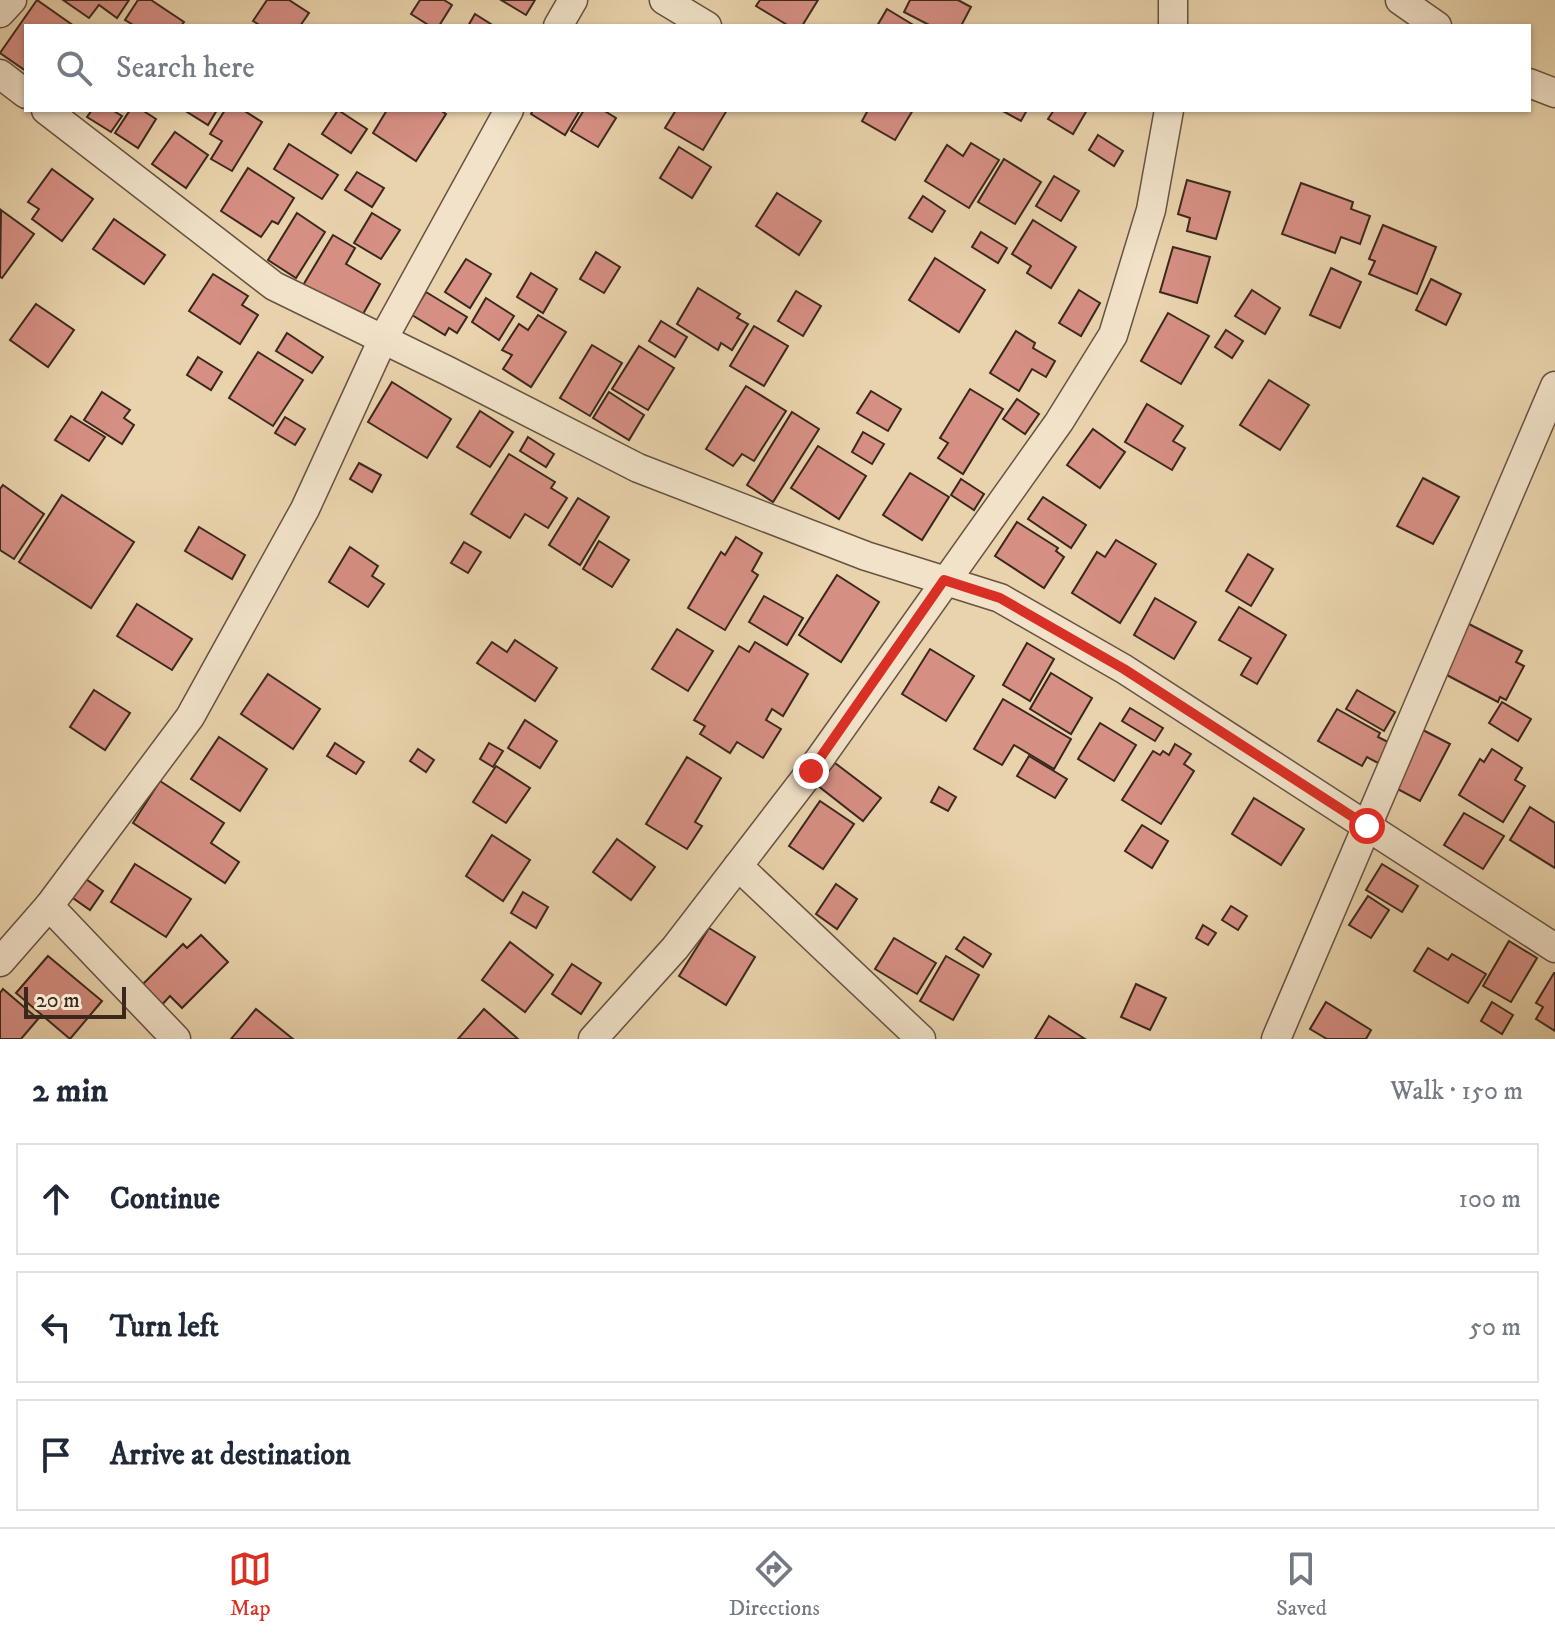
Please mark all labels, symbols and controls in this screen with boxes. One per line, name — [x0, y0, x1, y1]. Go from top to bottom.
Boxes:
search box — [24, 24, 1531, 112]
icon: search — [52, 46, 96, 90]
text: Search here — [116, 50, 255, 87]
route end — [793, 753, 829, 789]
route start — [1349, 808, 1385, 844]
scale bar — [24, 983, 126, 1019]
text: 20 m — [36, 987, 80, 1014]
text: 2 min — [32, 1070, 108, 1112]
text: Walk · 150 m — [1390, 1075, 1523, 1108]
icon: ahead — [34, 1177, 78, 1221]
text: Continue — [110, 1181, 220, 1218]
text: 100 m — [1458, 1183, 1521, 1216]
icon: left — [34, 1305, 78, 1349]
text: Turn left — [110, 1309, 219, 1346]
text: 50 m — [1469, 1311, 1521, 1344]
icon: arrive — [34, 1433, 78, 1477]
text: Arrive at destination — [110, 1437, 351, 1474]
tab: Map — [228, 1547, 272, 1622]
tab: Directions — [729, 1547, 820, 1622]
tab: Saved — [1276, 1547, 1327, 1622]

